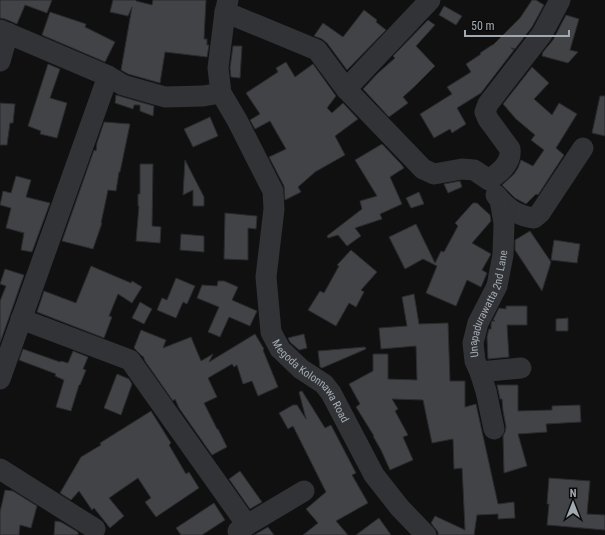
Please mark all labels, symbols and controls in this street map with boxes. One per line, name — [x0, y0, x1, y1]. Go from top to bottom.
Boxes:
scale bar — [465, 12, 569, 38]
text: 50 m — [471, 19, 495, 33]
street label: Unapadurawatta 2nd Lane — [467, 250, 510, 358]
street label: Megoda Kolonnawa Road — [269, 337, 351, 425]
north arrow — [553, 483, 593, 523]
text: N — [570, 487, 577, 500]

